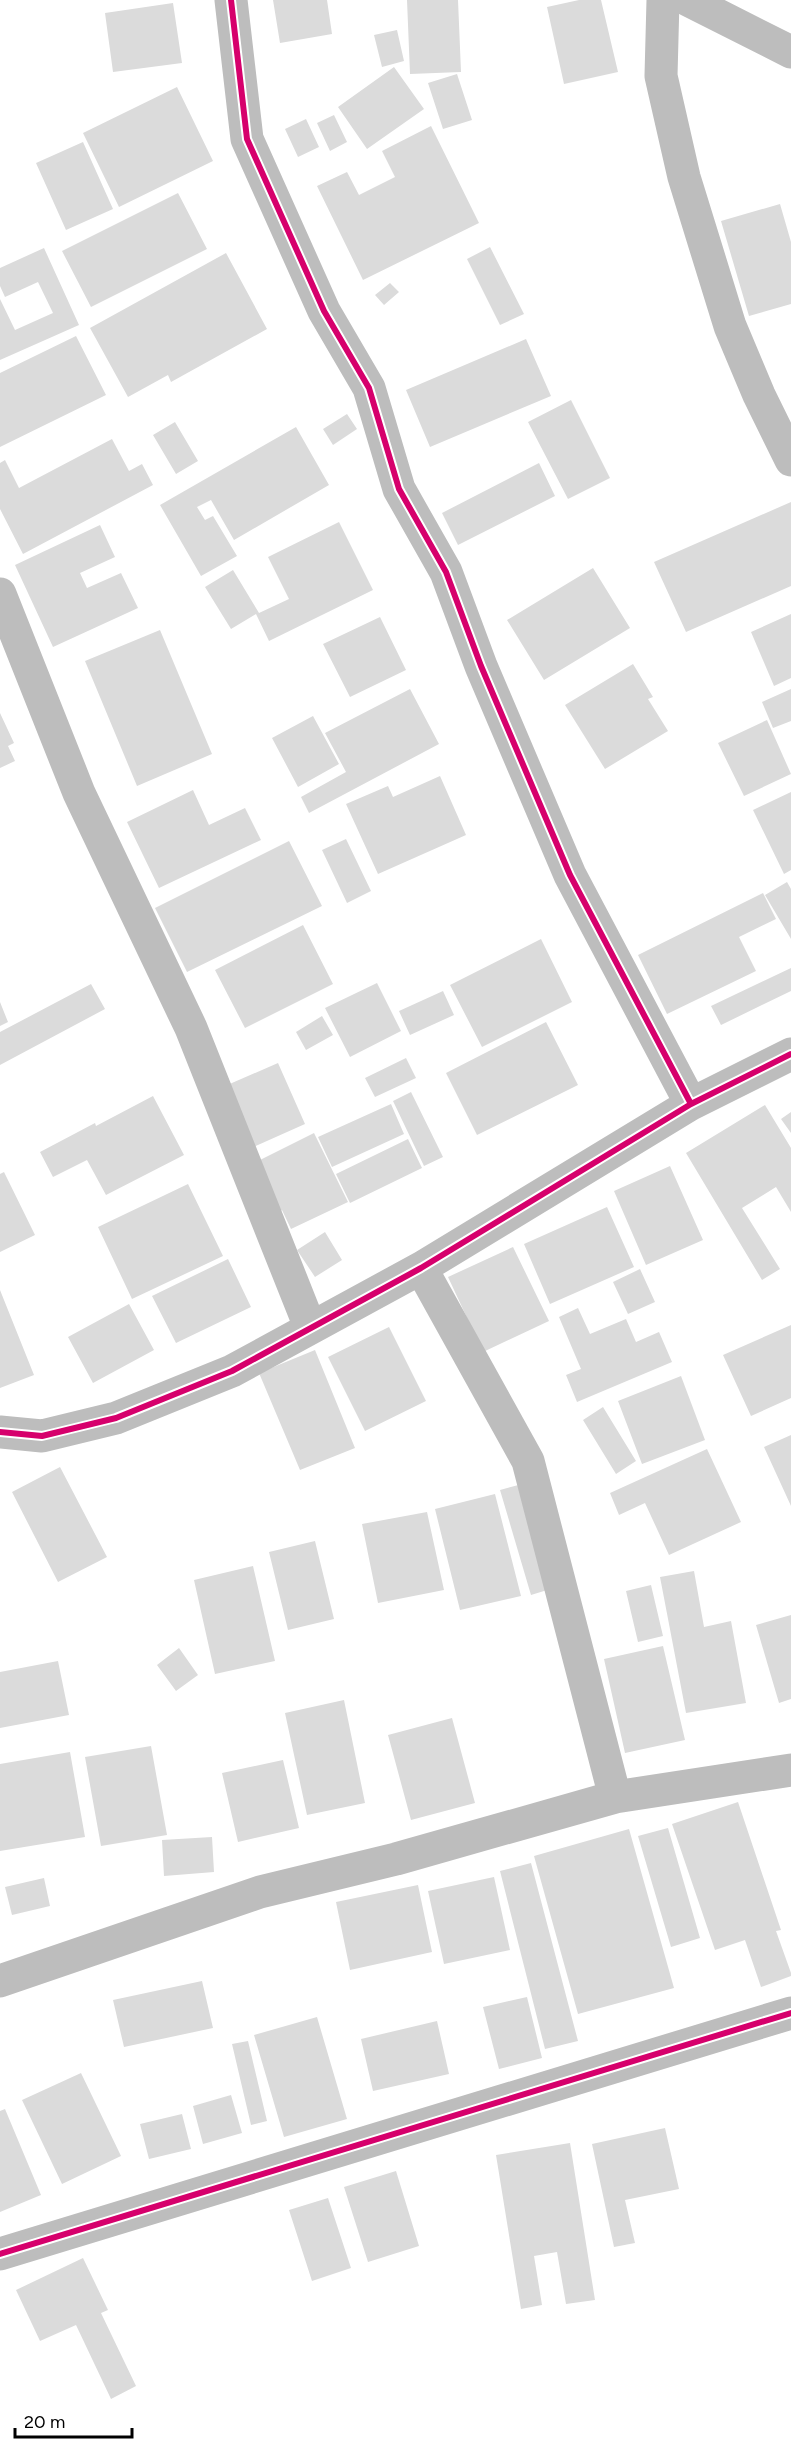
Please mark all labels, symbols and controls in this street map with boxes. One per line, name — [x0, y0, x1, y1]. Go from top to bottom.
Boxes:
scale bar — [15, 2401, 132, 2439]
text: 20 m — [24, 2411, 65, 2433]

